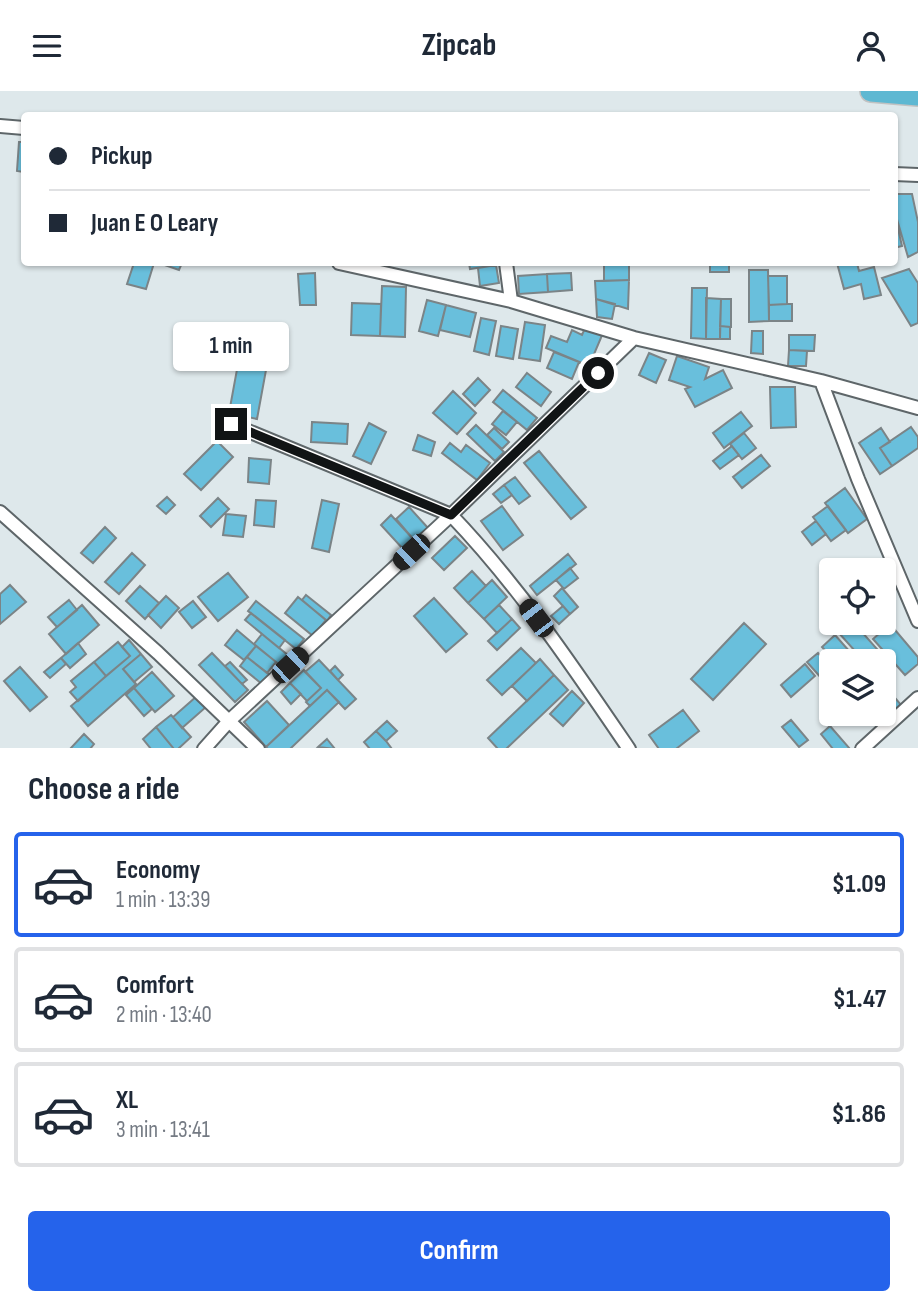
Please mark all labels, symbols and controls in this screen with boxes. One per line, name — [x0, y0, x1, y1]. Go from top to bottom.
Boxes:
text: Zipcab — [422, 26, 496, 65]
icon: menu — [28, 27, 66, 65]
icon: person — [852, 27, 890, 65]
text: Pickup — [91, 141, 153, 172]
text: Juan E O Leary — [91, 208, 218, 239]
callout: 1 min — [173, 323, 289, 371]
text: 1 min — [210, 332, 252, 360]
route start — [582, 357, 614, 389]
route end — [215, 408, 247, 440]
car — [389, 530, 434, 574]
map controls — [819, 558, 896, 726]
button: locate — [819, 558, 896, 635]
car — [515, 595, 558, 641]
car — [268, 643, 313, 687]
button: layers — [819, 649, 896, 726]
text: Choose a ride — [28, 770, 180, 809]
icon: car — [32, 853, 95, 916]
text: Economy — [116, 855, 200, 886]
text: $1.09 — [832, 869, 886, 900]
text: 1 min · 13:39 — [116, 886, 210, 914]
icon: car — [32, 968, 95, 1031]
text: Comfort — [116, 970, 194, 1001]
text: $1.47 — [833, 984, 886, 1015]
text: 2 min · 13:40 — [116, 1001, 212, 1029]
icon: car — [32, 1083, 95, 1146]
text: XL — [116, 1085, 138, 1116]
text: $1.86 — [832, 1099, 886, 1130]
text: 3 min · 13:41 — [116, 1116, 210, 1144]
button: Confirm — [28, 1211, 890, 1291]

